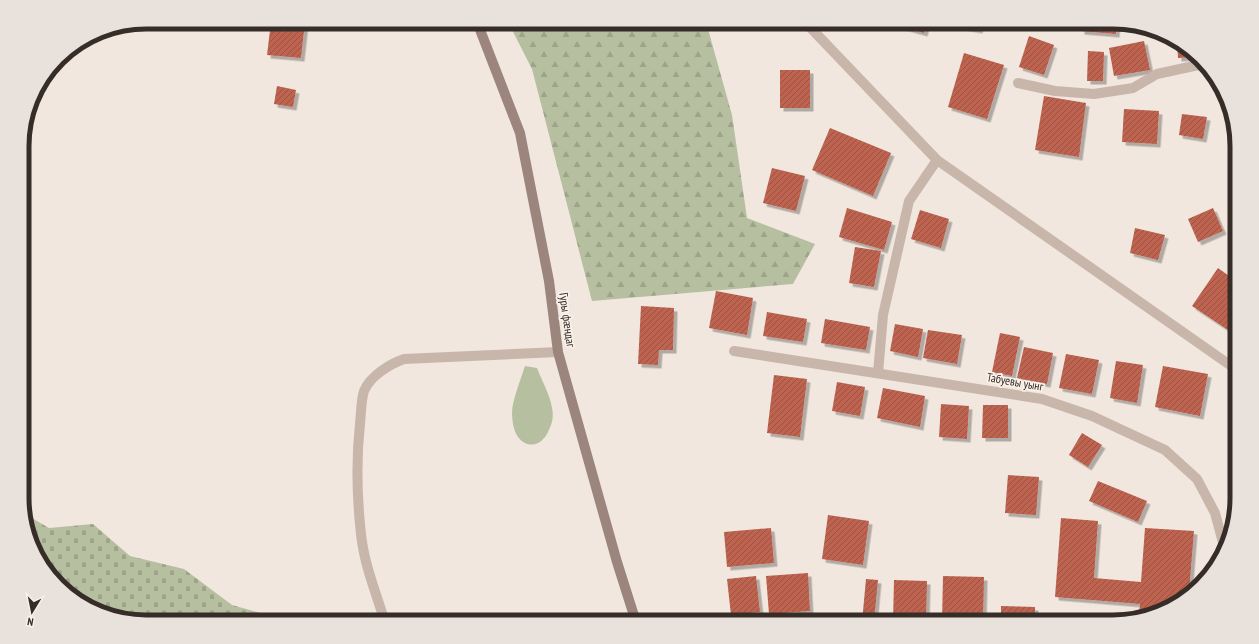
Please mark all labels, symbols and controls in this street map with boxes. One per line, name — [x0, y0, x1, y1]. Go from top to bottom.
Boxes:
street label: Гуры фӕндаг — [556, 292, 579, 349]
street label: Табуевы уынг — [986, 369, 1045, 394]
north arrow — [12, 592, 52, 632]
text: N — [26, 614, 34, 629]

